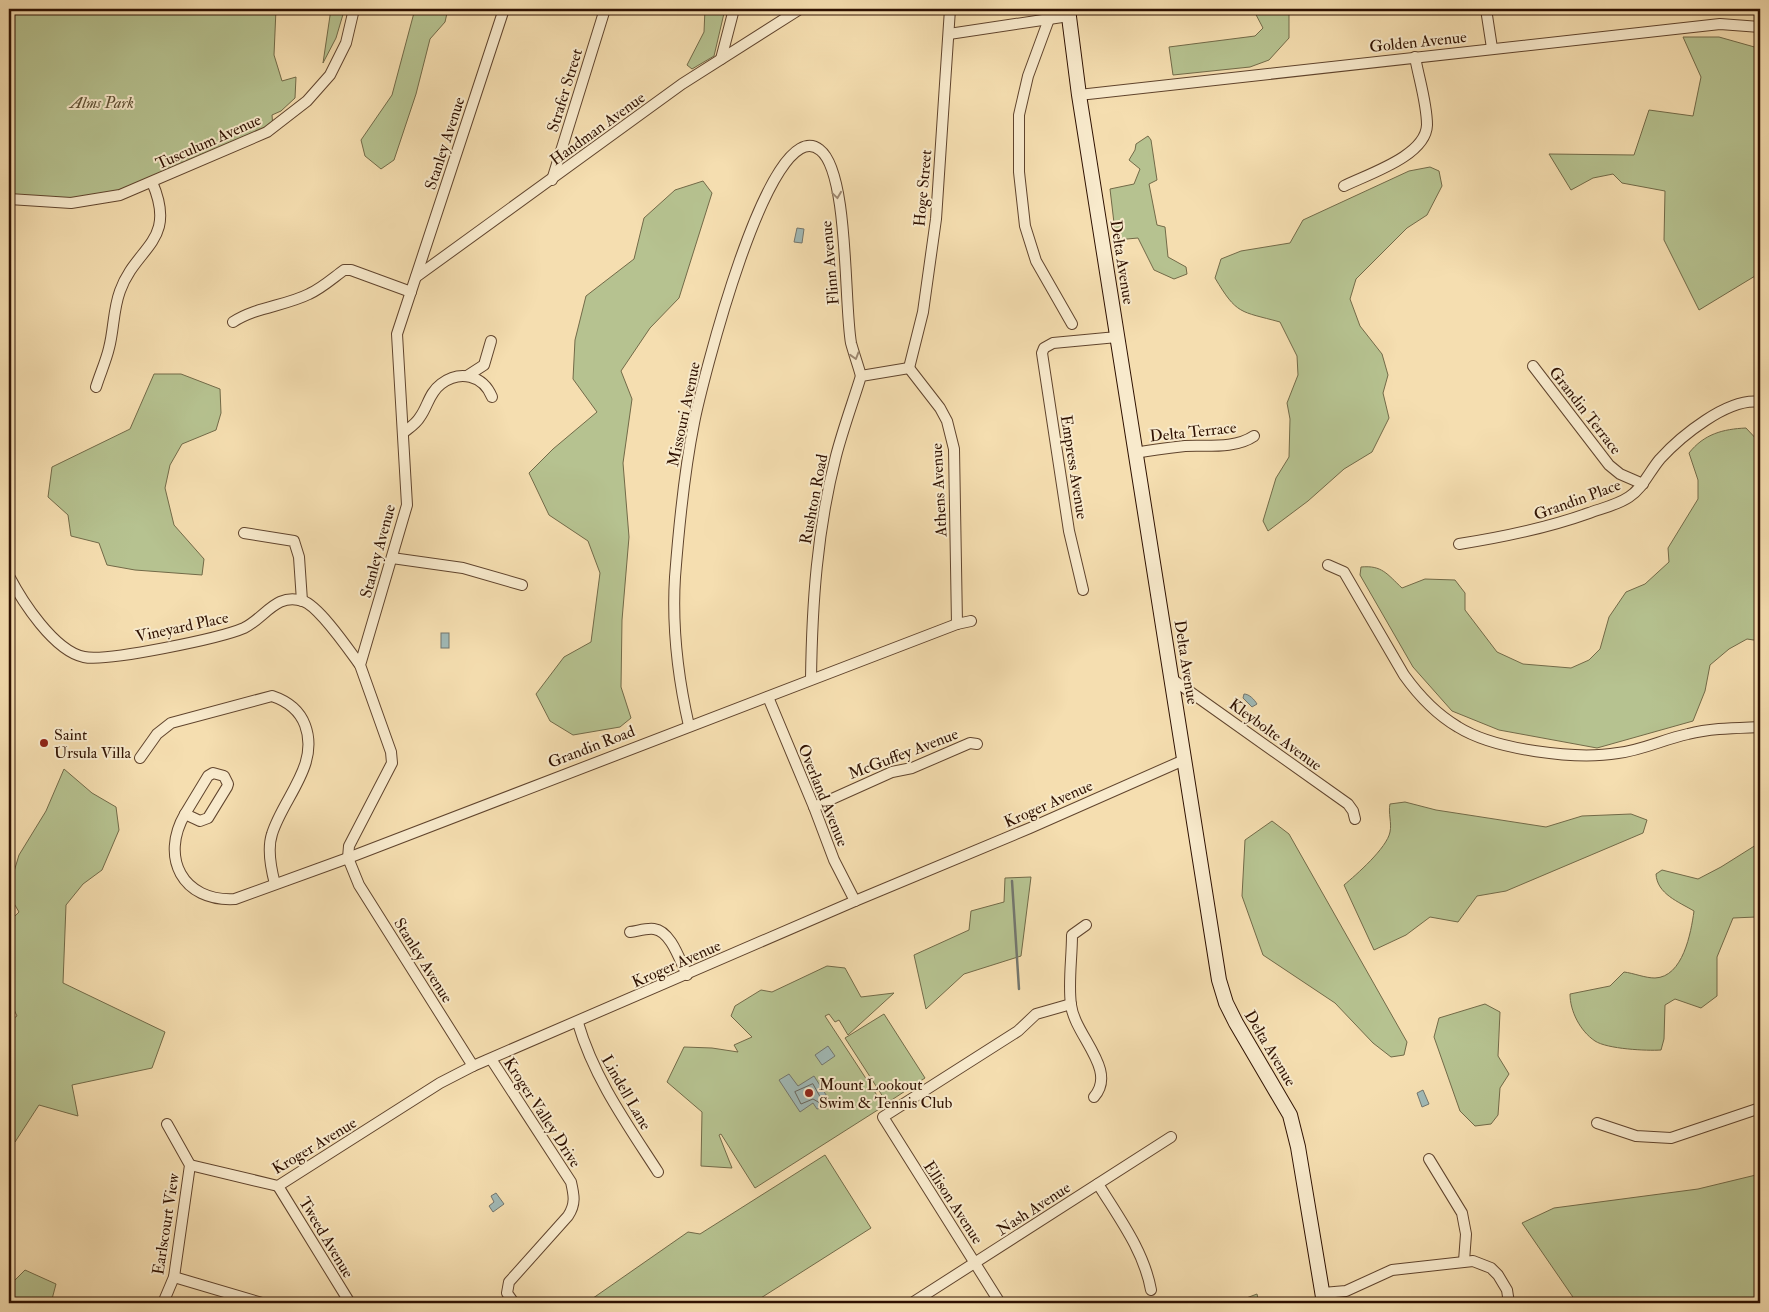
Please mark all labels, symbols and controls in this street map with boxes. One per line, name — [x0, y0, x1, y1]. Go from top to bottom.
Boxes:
street label: Golden Avenue — [1369, 27, 1468, 57]
street label: Strafer Street — [543, 46, 587, 134]
street label: Handman Avenue — [546, 87, 649, 170]
park label: Alms Park — [68, 93, 134, 113]
street label: Stanley Avenue — [421, 94, 469, 192]
street label: Tusculum Avenue — [153, 110, 264, 174]
street label: Hoge Street — [910, 149, 936, 227]
one-way arrow — [832, 191, 842, 199]
street label: Delta Avenue — [1105, 219, 1139, 306]
street label: Flinn Avenue — [816, 220, 844, 306]
one-way arrow — [850, 351, 860, 360]
street label: Missouri Avenue — [663, 360, 705, 468]
street label: Grandin Terrace — [1545, 363, 1626, 459]
street label: Empress Avenue — [1055, 414, 1092, 521]
street label: Delta Terrace — [1149, 417, 1238, 446]
street label: Athens Avenue — [927, 442, 951, 538]
street label: Rushton Road — [795, 452, 833, 546]
street label: Grandin Place — [1531, 475, 1624, 525]
street label: Stanley Avenue — [356, 502, 400, 600]
street label: Vineyard Place — [134, 607, 231, 647]
street label: Delta Avenue — [1169, 619, 1203, 706]
street label: Kleybolte Avenue — [1225, 694, 1326, 775]
street label: Grandin Road — [545, 721, 638, 773]
street label: McGuffey Avenue — [846, 724, 961, 784]
place label: Saint Ursula Villa — [54, 725, 132, 763]
marker: Saint Ursula Villa — [38, 737, 50, 749]
street label: Overland Avenue — [793, 741, 853, 850]
street label: Kroger Avenue — [1001, 775, 1096, 832]
street label: Stanley Avenue — [389, 914, 457, 1007]
street label: Kroger Avenue — [629, 935, 724, 992]
street label: Delta Avenue — [1240, 1007, 1301, 1090]
street label: Lindell Lane — [597, 1051, 656, 1134]
street label: Kroger Valley Drive — [499, 1054, 585, 1172]
place label: Mount Lookout Swim & Tennis Club — [819, 1075, 953, 1113]
marker: Mount Lookout Swim & Tennis Club — [803, 1087, 815, 1099]
street label: Kroger Avenue — [269, 1113, 361, 1179]
street label: Ellison Avenue — [919, 1157, 988, 1248]
street label: Earlscourt View — [148, 1171, 184, 1276]
street label: Nash Avenue — [993, 1177, 1074, 1240]
street label: Tweed Avenue — [294, 1193, 358, 1282]

